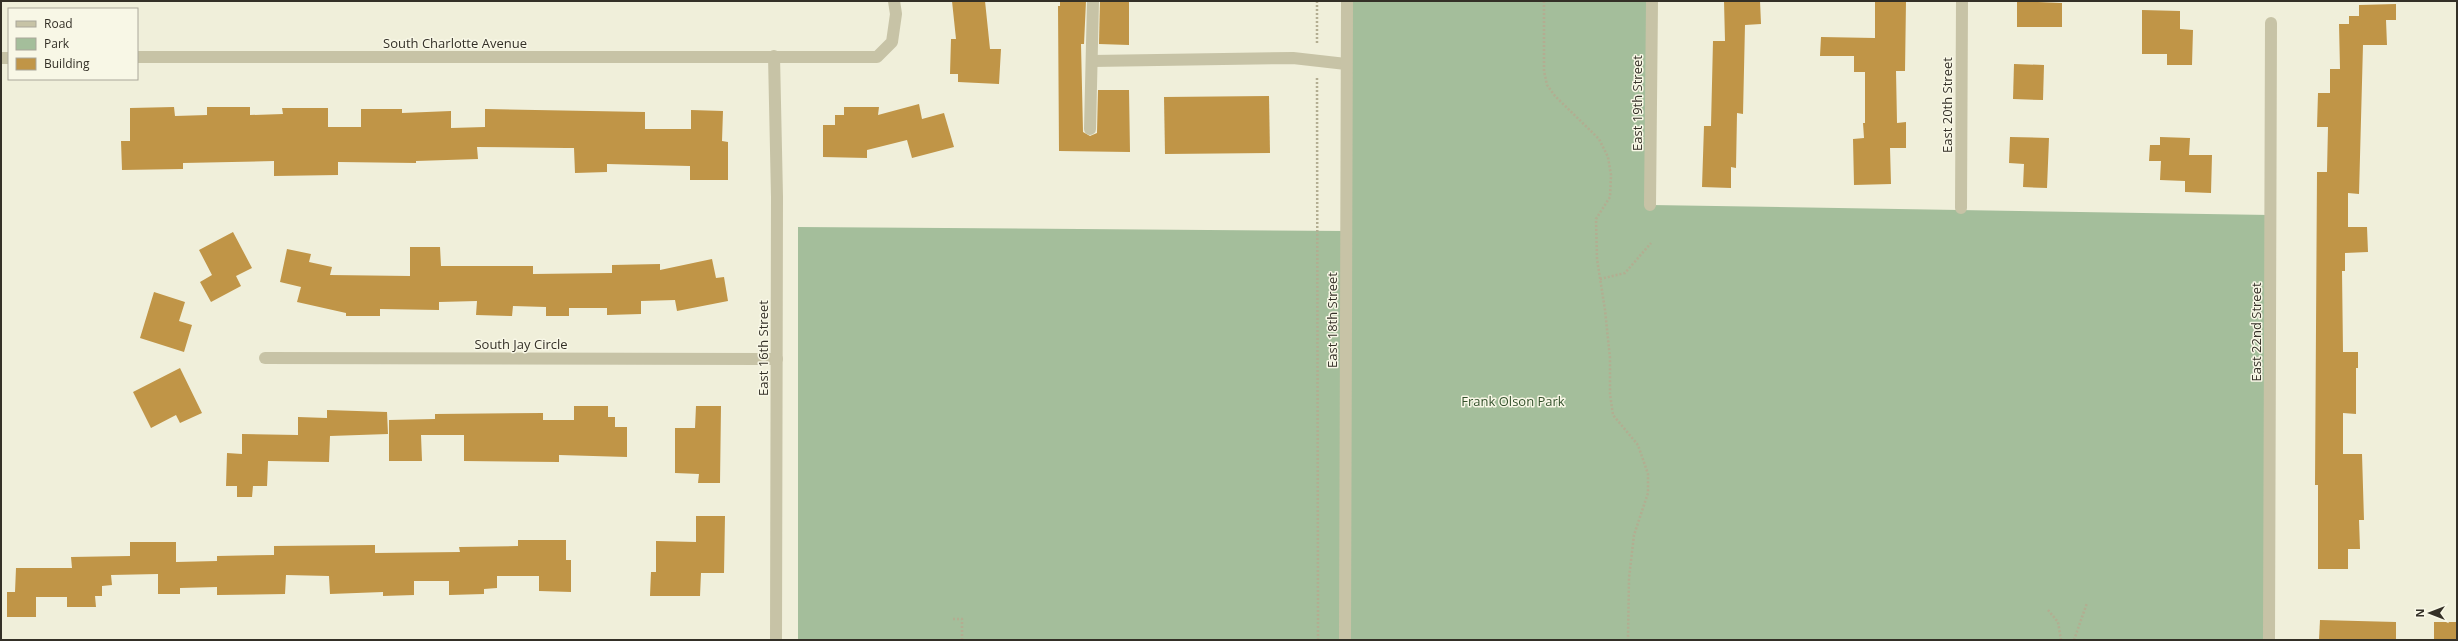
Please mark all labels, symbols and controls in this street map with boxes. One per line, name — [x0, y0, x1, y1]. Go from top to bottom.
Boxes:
legend — [8, 8, 138, 80]
text: Road — [44, 15, 73, 32]
street label: South Charlotte Avenue — [383, 34, 527, 52]
text: Park — [44, 35, 70, 52]
text: Building — [44, 55, 90, 72]
street label: East 19th Street — [1628, 55, 1646, 151]
street label: East 20th Street — [1938, 57, 1956, 153]
street label: East 18th Street — [1323, 272, 1341, 368]
street label: East 22nd Street — [2247, 282, 2265, 382]
street label: East 16th Street — [754, 300, 772, 396]
street label: South Jay Circle — [474, 335, 568, 353]
park label: Frank Olson Park — [1461, 392, 1565, 410]
north arrow — [2410, 593, 2450, 633]
text: N — [2412, 609, 2427, 617]

